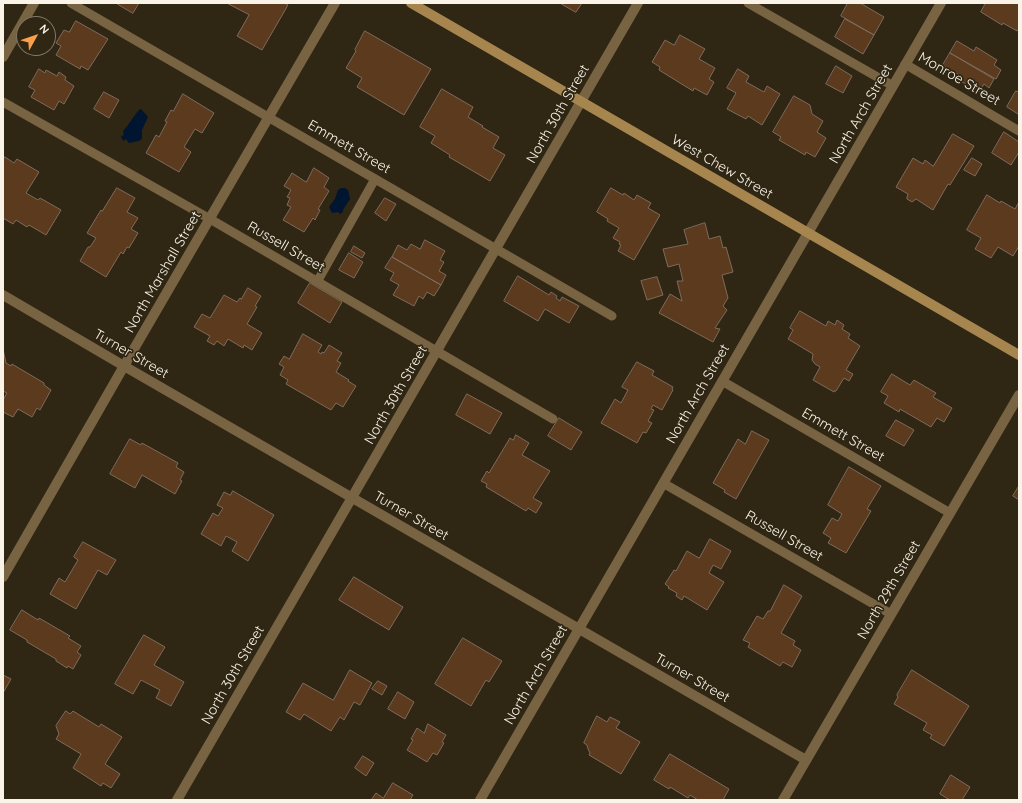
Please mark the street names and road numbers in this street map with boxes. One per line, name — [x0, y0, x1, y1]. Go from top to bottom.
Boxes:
street label: Monroe Street — [915, 49, 1003, 109]
street label: North Arch Street — [826, 61, 896, 167]
street label: North 30th Street — [523, 62, 593, 166]
street label: Emmett Street — [305, 116, 393, 178]
street label: West Chew Street — [668, 131, 776, 203]
street label: North Marshall Street — [121, 208, 205, 336]
street label: Russell Street — [244, 218, 328, 276]
street label: Turner Street — [91, 326, 171, 382]
street label: North Arch Street — [663, 341, 733, 447]
street label: North 30th Street — [361, 343, 431, 447]
street label: Emmett Street — [799, 404, 887, 466]
street label: Turner Street — [371, 488, 451, 544]
street label: Russell Street — [742, 507, 826, 565]
street label: North 29th Street — [854, 538, 924, 642]
street label: North Arch Street — [501, 622, 571, 728]
street label: North 30th Street — [198, 623, 268, 727]
street label: Turner Street — [652, 650, 732, 706]

